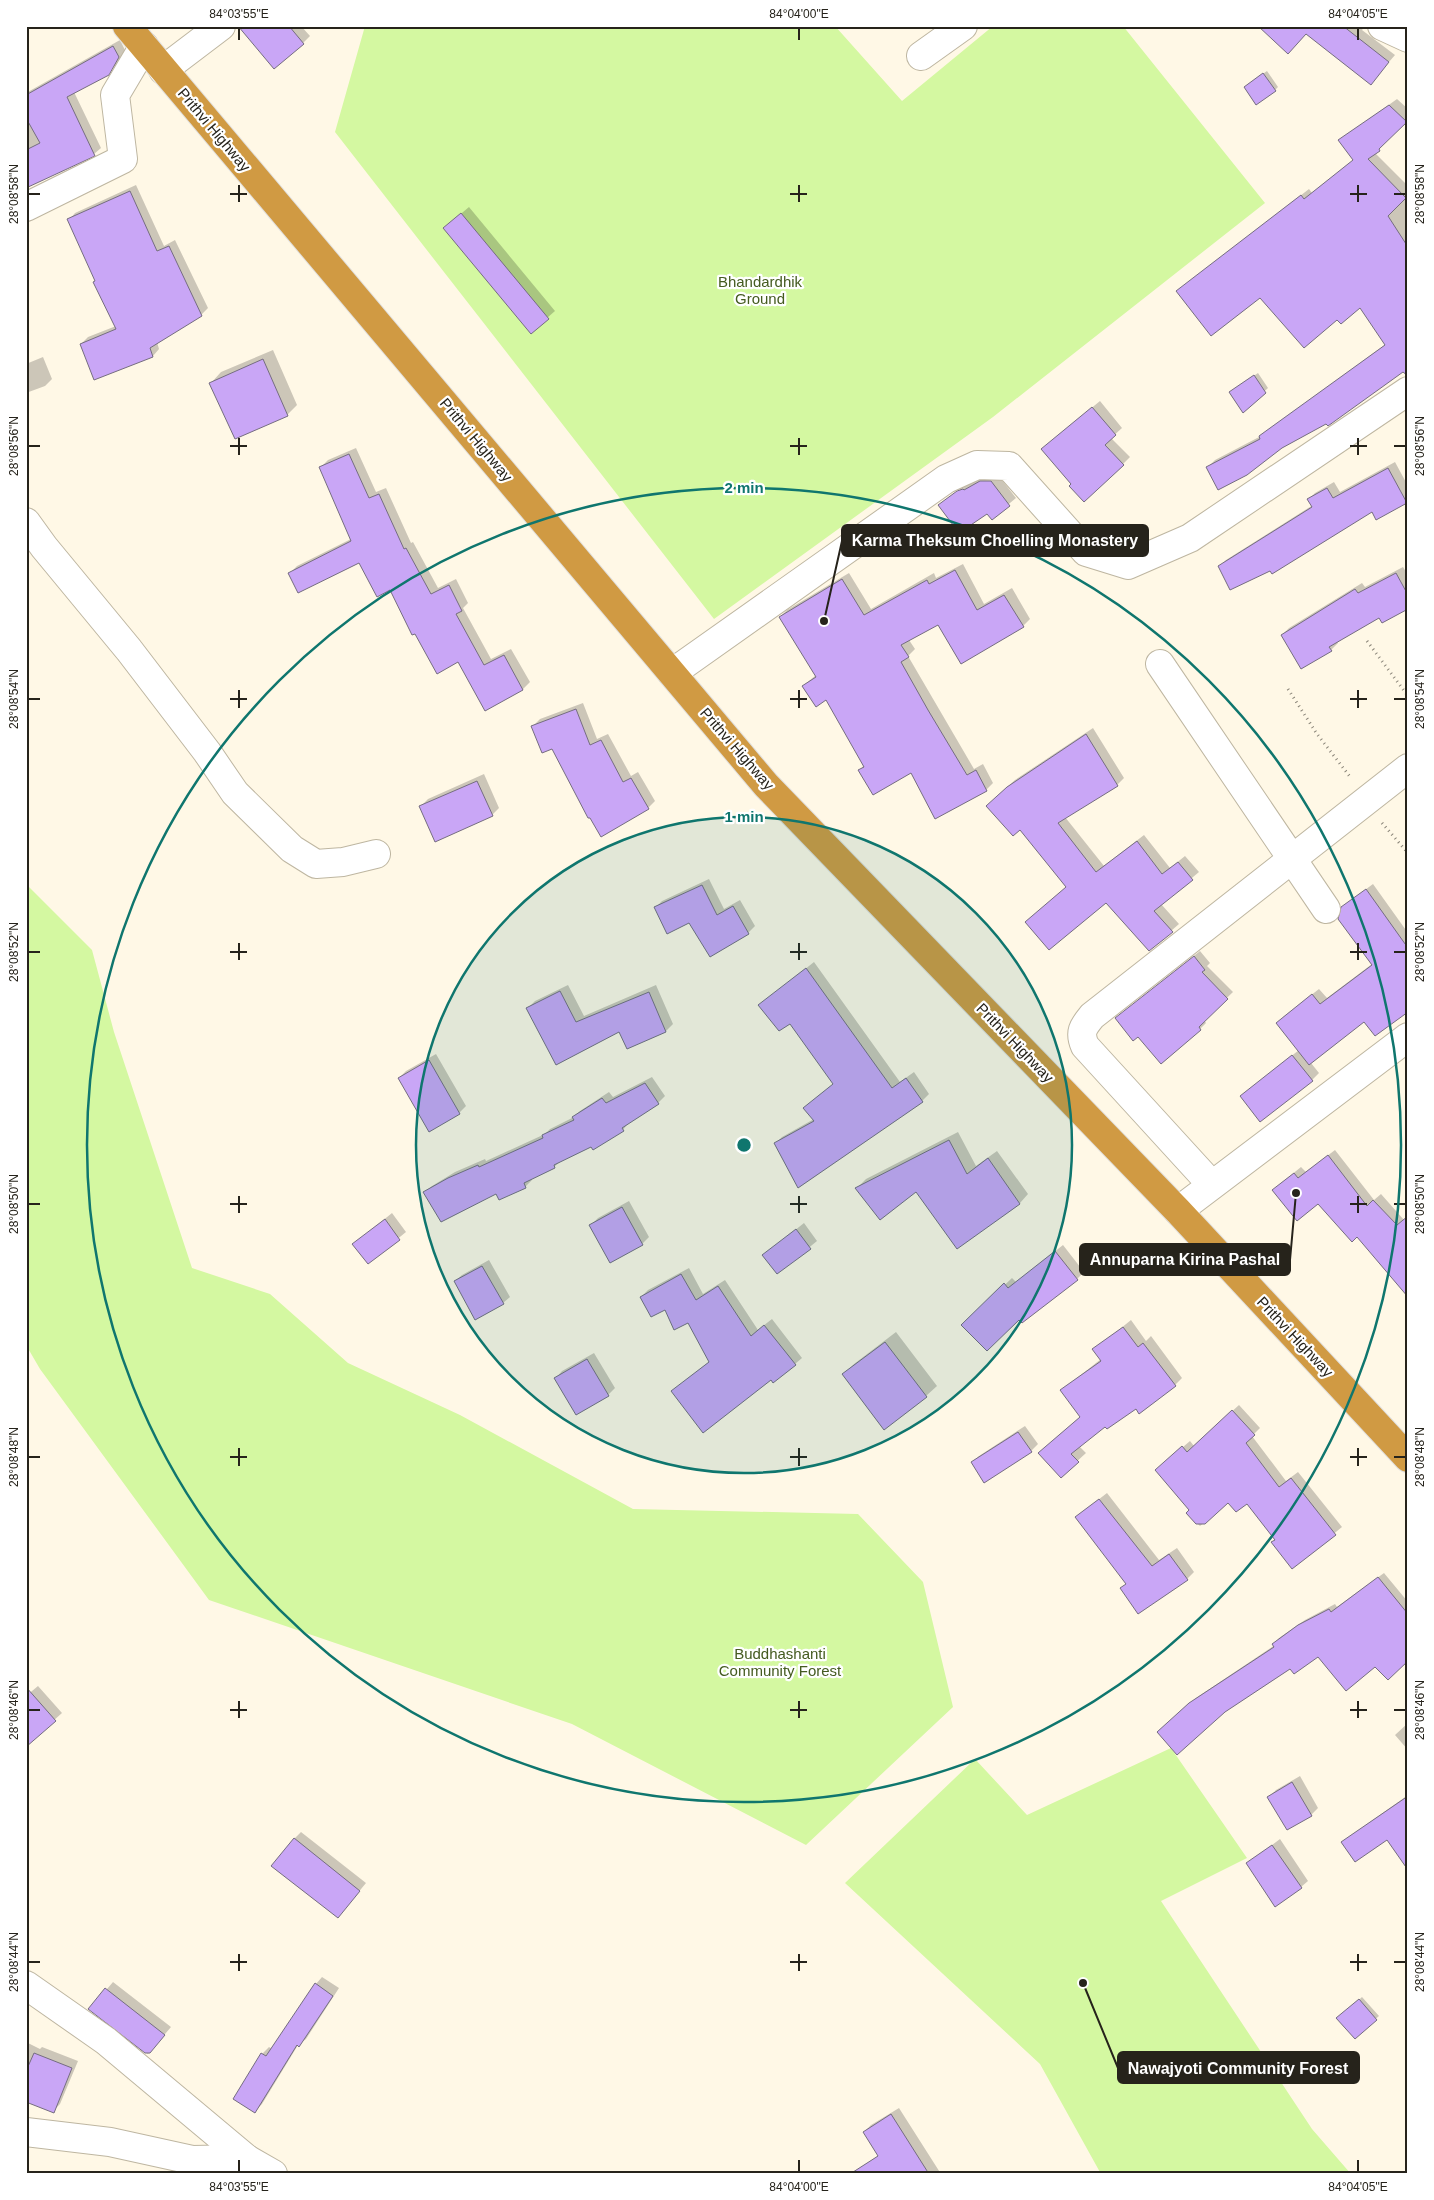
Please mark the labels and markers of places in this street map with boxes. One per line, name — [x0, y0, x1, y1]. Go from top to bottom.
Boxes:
callout: Karma Theksum Choelling Monastery — [842, 525, 1148, 556]
centre of rings — [735, 1136, 753, 1154]
callout: Annuparna Kirina Pashal — [1080, 1244, 1290, 1275]
callout: Nawajyoti Community Forest — [1118, 2052, 1359, 2083]

